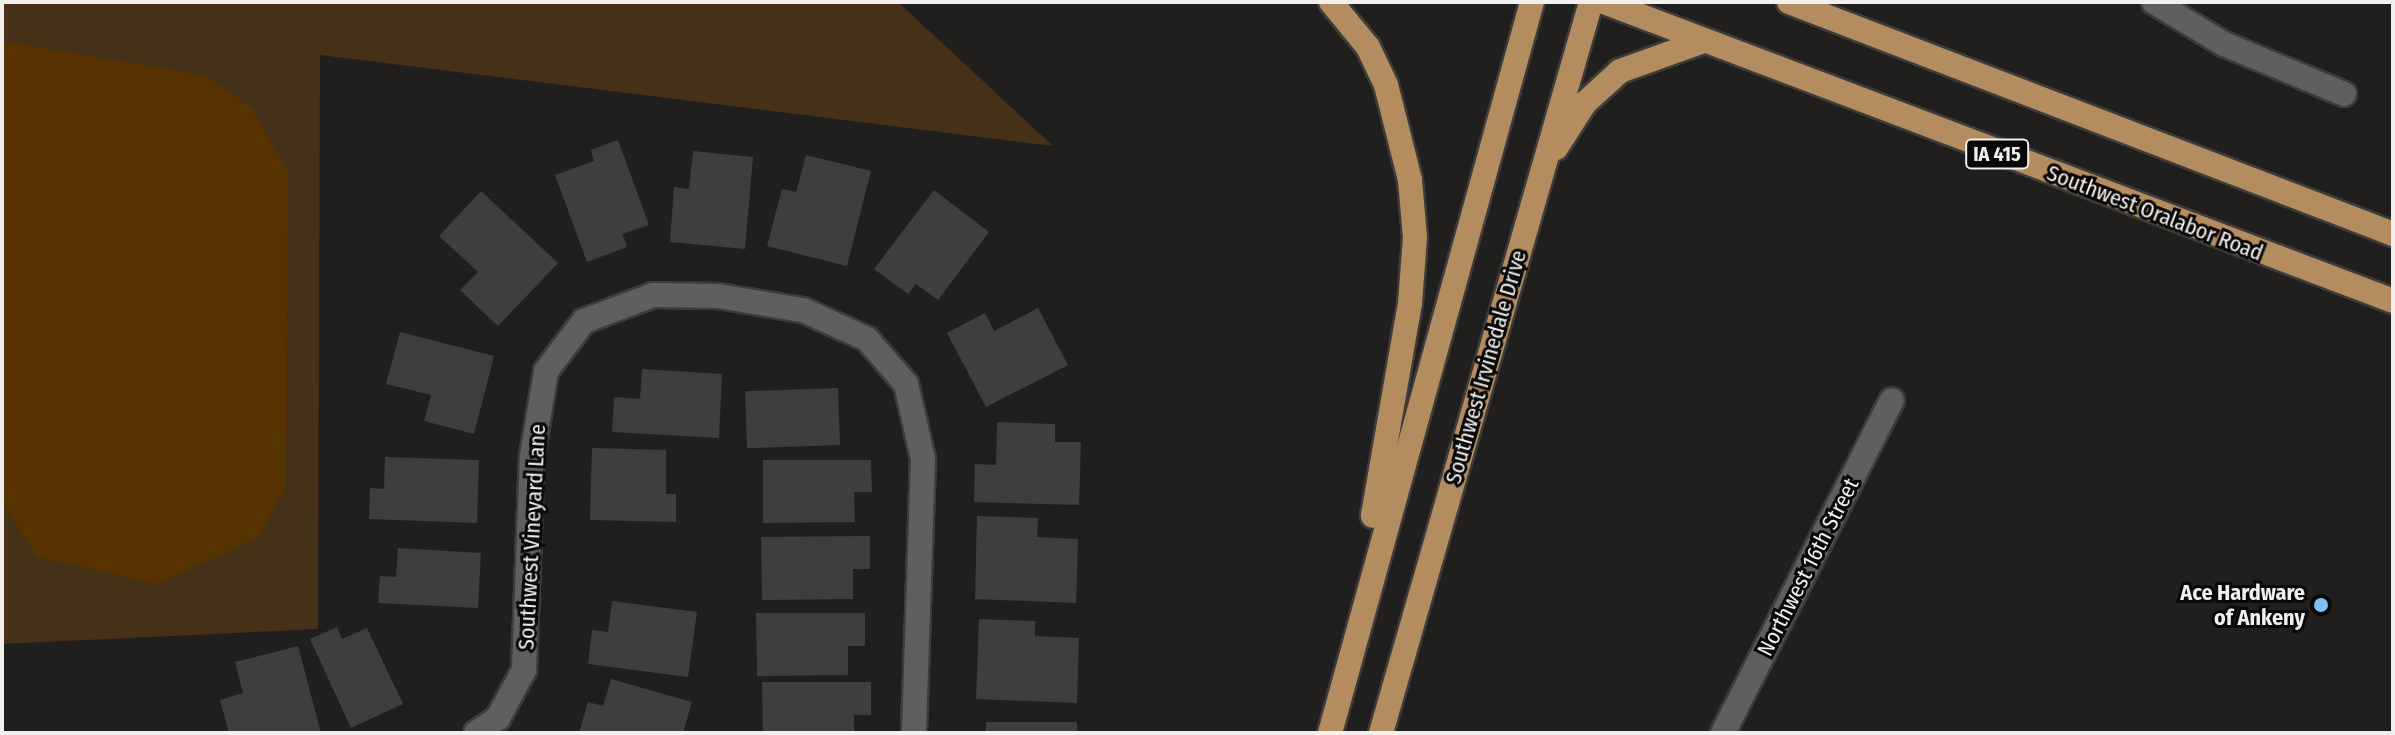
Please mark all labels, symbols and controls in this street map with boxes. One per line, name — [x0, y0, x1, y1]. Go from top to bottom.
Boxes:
road number: IA 415 — [1965, 138, 2029, 170]
street label: Southwest Oralabor Road — [2043, 160, 2267, 266]
street label: Southwest Irvinedale Drive — [1440, 247, 1532, 487]
street label: Southwest Vineyard Lane — [513, 423, 551, 651]
street label: Northwest 16th Street — [1752, 474, 1864, 660]
place label: Ace Hardware of Ankeny — [2180, 579, 2305, 630]
marker: Ace Hardware of Ankeny — [2312, 596, 2330, 614]

